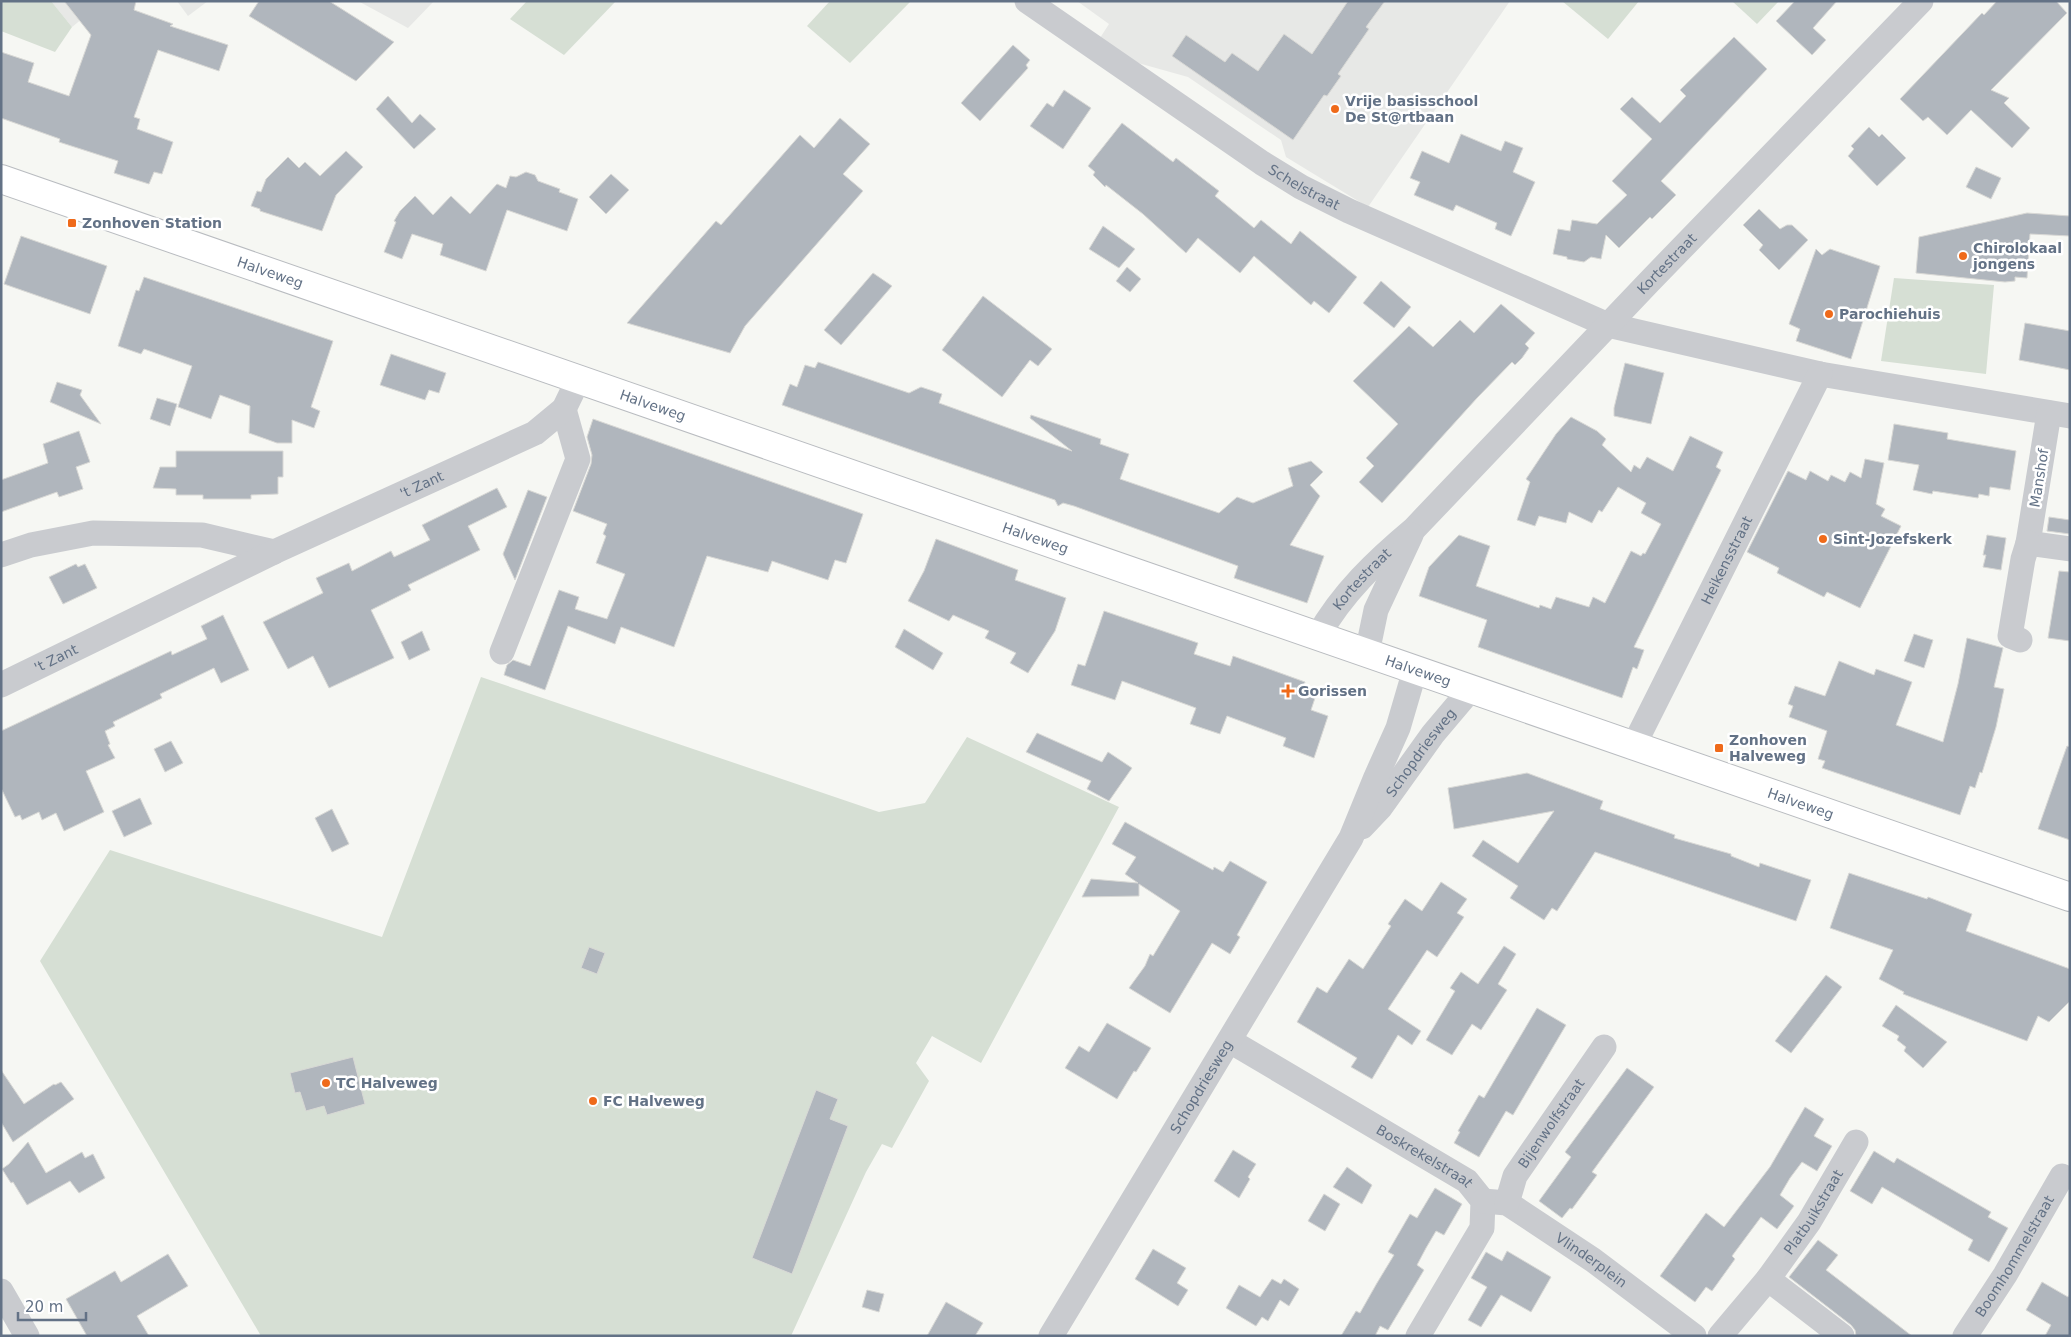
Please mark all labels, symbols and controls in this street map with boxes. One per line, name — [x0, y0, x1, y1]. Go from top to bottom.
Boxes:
place label: Vrije basisschool De St@rtbaan — [1345, 93, 1478, 125]
marker: Vrije basisschool De St@rtbaan — [1329, 103, 1341, 115]
street label: Schelstraat — [1265, 161, 1343, 213]
place label: Zonhoven Station — [82, 215, 222, 231]
marker: Zonhoven Station — [66, 217, 78, 229]
street label: Kortestraat — [1634, 230, 1700, 297]
place label: Chirolokaal jongens — [1972, 240, 2062, 272]
marker: Chirolokaal jongens — [1957, 250, 1969, 262]
street label: Halveweg — [235, 254, 305, 291]
place label: Parochiehuis — [1839, 306, 1940, 322]
marker: Parochiehuis — [1823, 308, 1835, 320]
street label: Halveweg — [618, 386, 688, 424]
street label: Manshof — [2026, 446, 2052, 508]
street label: 't Zant — [397, 468, 447, 502]
street label: Heikensstraat — [1698, 513, 1756, 607]
street label: Halveweg — [1000, 519, 1071, 557]
place label: Sint-Jozefskerk — [1833, 531, 1953, 547]
marker: Sint-Jozefskerk — [1817, 533, 1829, 545]
street label: Kortestraat — [1329, 545, 1395, 613]
street label: 't Zant — [31, 641, 81, 676]
street label: Halveweg — [1383, 652, 1453, 690]
place label: Gorissen — [1298, 683, 1367, 699]
marker: Gorissen — [1282, 685, 1294, 697]
street label: Schopdriesweg — [1383, 705, 1459, 800]
place label: Zonhoven Halveweg — [1729, 732, 1807, 764]
marker: Zonhoven Halveweg — [1713, 742, 1725, 754]
street label: Halveweg — [1766, 785, 1836, 822]
street label: Schopdriesweg — [1167, 1037, 1235, 1136]
place label: TC Halveweg — [336, 1075, 438, 1091]
street label: Bijenwolfstraat — [1515, 1075, 1588, 1171]
marker: TC Halveweg — [320, 1077, 332, 1089]
place label: FC Halveweg — [603, 1093, 705, 1109]
marker: FC Halveweg — [587, 1095, 599, 1107]
street label: Boskrekelstraat — [1374, 1121, 1477, 1190]
street label: Platbuikstraat — [1780, 1166, 1846, 1257]
street label: Boomhommelstraat — [1972, 1192, 2057, 1320]
street label: Vlinderplein — [1553, 1230, 1630, 1291]
scale bar — [18, 1290, 85, 1322]
text: 20 m — [25, 1298, 63, 1316]

